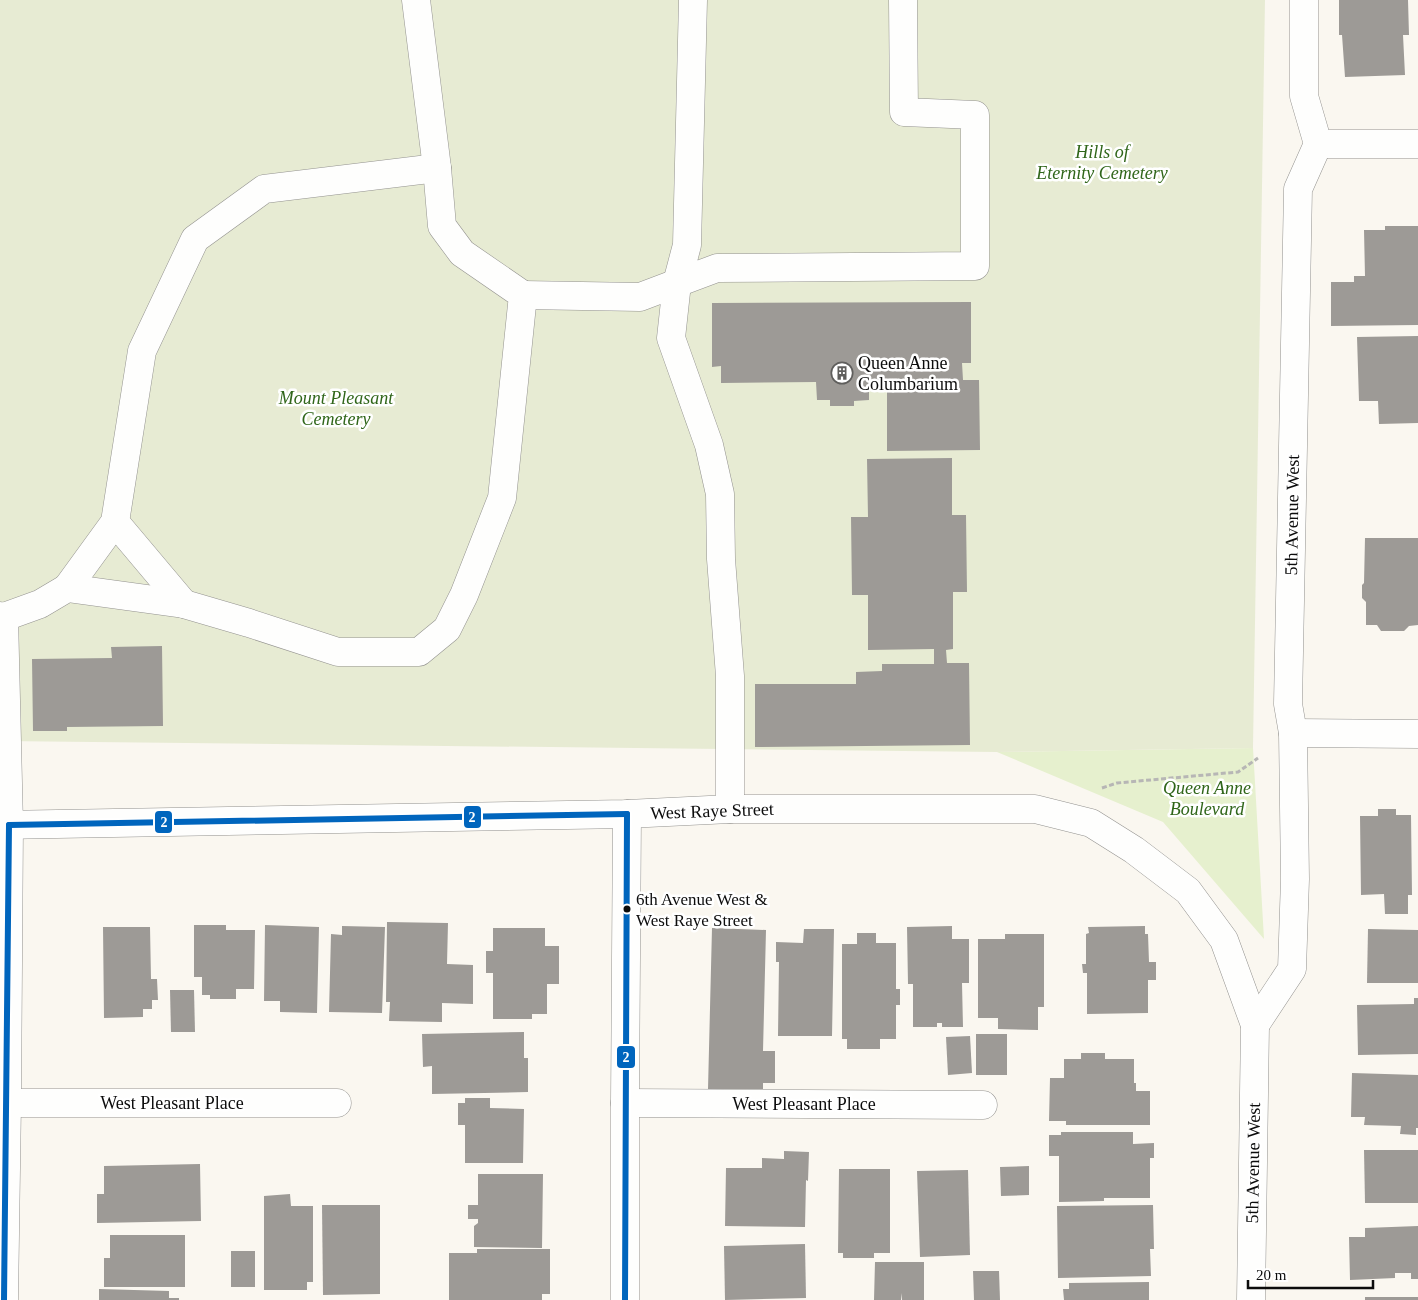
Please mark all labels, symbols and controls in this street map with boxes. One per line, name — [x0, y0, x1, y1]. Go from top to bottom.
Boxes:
park label: Hills of Eternity Cemetery — [1035, 142, 1168, 183]
place label: Queen Anne Columbarium — [858, 353, 958, 394]
building icon: Queen Anne Columbarium — [830, 361, 854, 385]
park label: Mount Pleasant Cemetery — [278, 388, 394, 429]
street label: 5th Avenue West — [1281, 454, 1303, 576]
park label: Queen Anne Boulevard — [1163, 778, 1251, 819]
street label: West Raye Street — [650, 799, 774, 823]
line badge: 2 — [463, 805, 482, 829]
line badge: 2 — [154, 810, 173, 834]
text: 2 — [469, 810, 476, 825]
text: 2 — [161, 815, 168, 830]
place label: 6th Avenue West & West Raye Street — [636, 890, 768, 930]
marker: 6th Avenue West & West Raye Street — [622, 904, 632, 914]
line badge: 2 — [616, 1045, 636, 1069]
text: 2 — [623, 1050, 630, 1065]
street label: West Pleasant Place — [100, 1093, 244, 1113]
street label: West Pleasant Place — [732, 1094, 876, 1114]
street label: 5th Avenue West — [1242, 1102, 1264, 1224]
scale bar — [1248, 1258, 1373, 1290]
text: 20 m — [1256, 1267, 1287, 1283]

